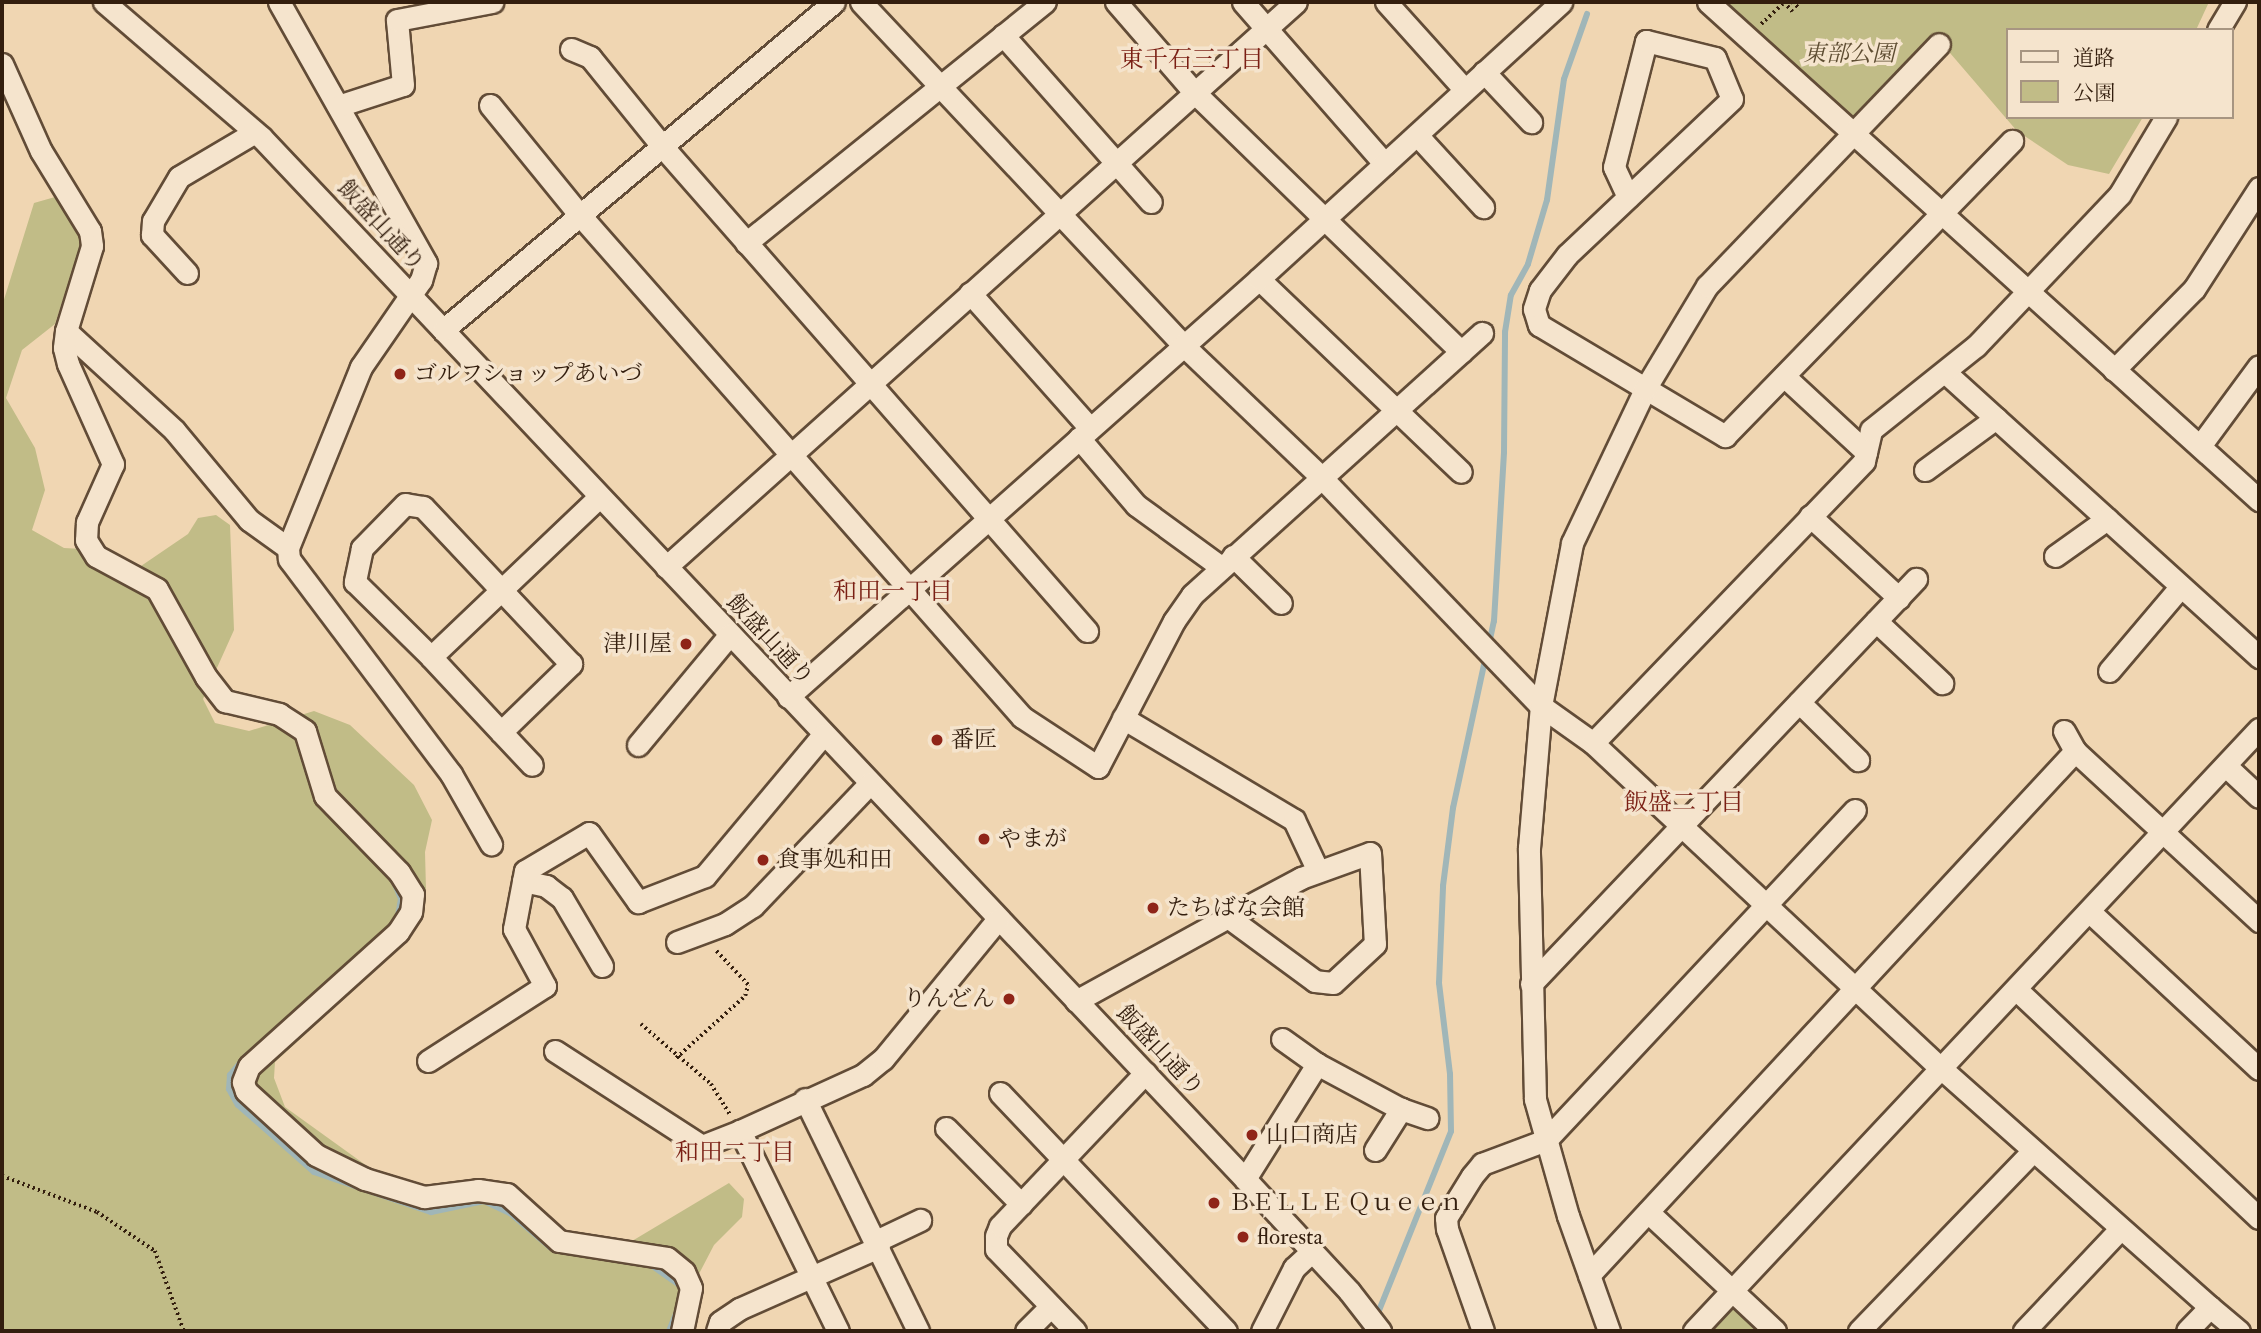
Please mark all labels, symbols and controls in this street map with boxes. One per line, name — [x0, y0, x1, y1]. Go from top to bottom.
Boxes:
legend — [2006, 28, 2233, 119]
park label: 東部公園 — [1803, 40, 1895, 68]
text: 道路 — [2073, 45, 2115, 72]
district label: 東千石三丁目 — [1120, 46, 1264, 74]
text: 公園 — [2073, 80, 2115, 107]
street label: 飯盛山通り — [332, 175, 430, 277]
place label: ゴルフショップあいづ — [414, 360, 644, 388]
marker: ゴルフショップあいづ — [392, 366, 408, 382]
district label: 和田一丁目 — [833, 578, 953, 606]
street label: 飯盛山通り — [721, 589, 819, 691]
place label: 津川屋 — [603, 630, 672, 658]
marker: 津川屋 — [678, 636, 694, 652]
place label: 番匠 — [951, 726, 997, 754]
marker: 番匠 — [929, 732, 945, 748]
district label: 飯盛二丁目 — [1624, 789, 1744, 817]
place label: やまが — [998, 825, 1067, 853]
marker: やまが — [976, 831, 992, 847]
place label: 食事処和田 — [777, 846, 892, 874]
marker: 食事処和田 — [755, 852, 771, 868]
place label: たちばな会館 — [1167, 894, 1305, 922]
marker: たちばな会館 — [1145, 900, 1161, 916]
place label: りんどん — [903, 985, 995, 1013]
marker: りんどん — [1001, 991, 1017, 1007]
street label: 飯盛山通り — [1111, 1000, 1209, 1102]
place label: 山口商店 — [1266, 1121, 1358, 1149]
marker: 山口商店 — [1244, 1127, 1260, 1143]
district label: 和田二丁目 — [675, 1139, 795, 1167]
place label: ＢＥＬＬＥ Ｑｕｅｅｎ — [1228, 1189, 1463, 1217]
marker: ＢＥＬＬＥ Ｑｕｅｅｎ — [1206, 1195, 1222, 1211]
place label: floresta — [1257, 1223, 1323, 1251]
marker: floresta — [1235, 1229, 1251, 1245]

